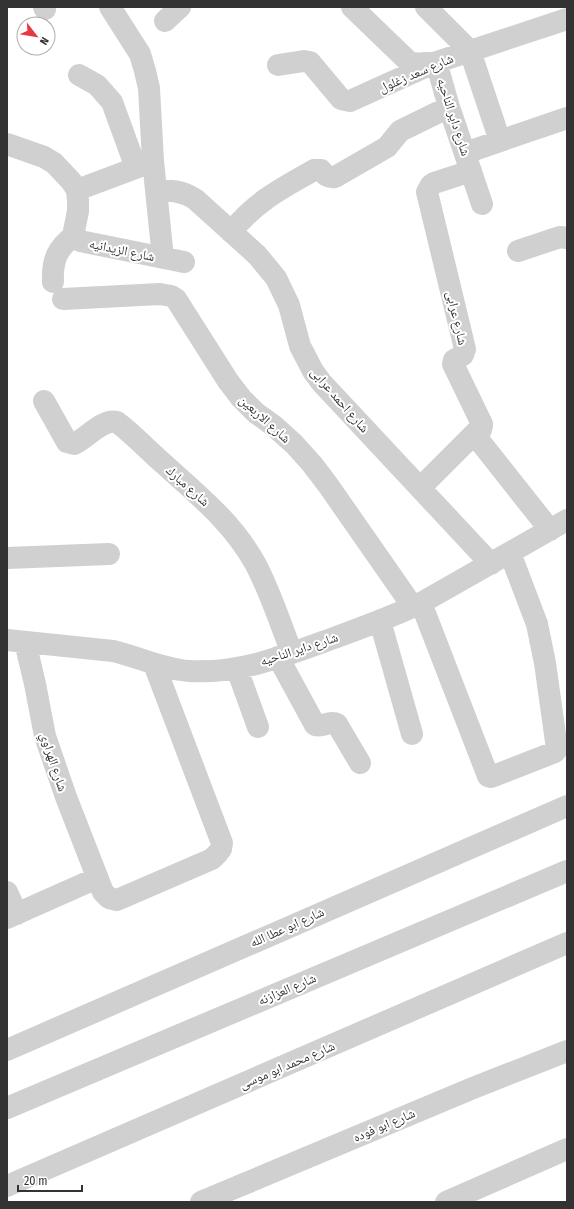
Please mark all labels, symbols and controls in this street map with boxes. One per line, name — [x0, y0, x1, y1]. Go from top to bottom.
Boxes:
north arrow — [16, 16, 56, 56]
text: N — [37, 35, 51, 47]
street label: شارع سعد زغلول — [376, 51, 456, 97]
street label: شارع داير الناحيه — [432, 76, 474, 158]
street label: شارع الزيدانيه — [87, 236, 156, 266]
street label: شارع عرابى — [442, 289, 471, 347]
street label: شارع احمد عرابى — [306, 364, 372, 437]
street label: شارع الاربعين — [235, 392, 294, 447]
street label: شارع مبارك — [162, 463, 213, 511]
street label: شارع داير الناحيه — [258, 629, 340, 671]
street label: شارع الهراوي — [34, 731, 71, 794]
street label: شارع ابو عطا الله — [248, 904, 327, 952]
street label: شارع العزازنه — [256, 970, 319, 1010]
street label: شارع محمد ابو موسى — [237, 1038, 338, 1094]
street label: شارع ابو فوده — [351, 1105, 418, 1147]
scale bar — [18, 1167, 82, 1193]
text: 20 m — [24, 1174, 48, 1188]

